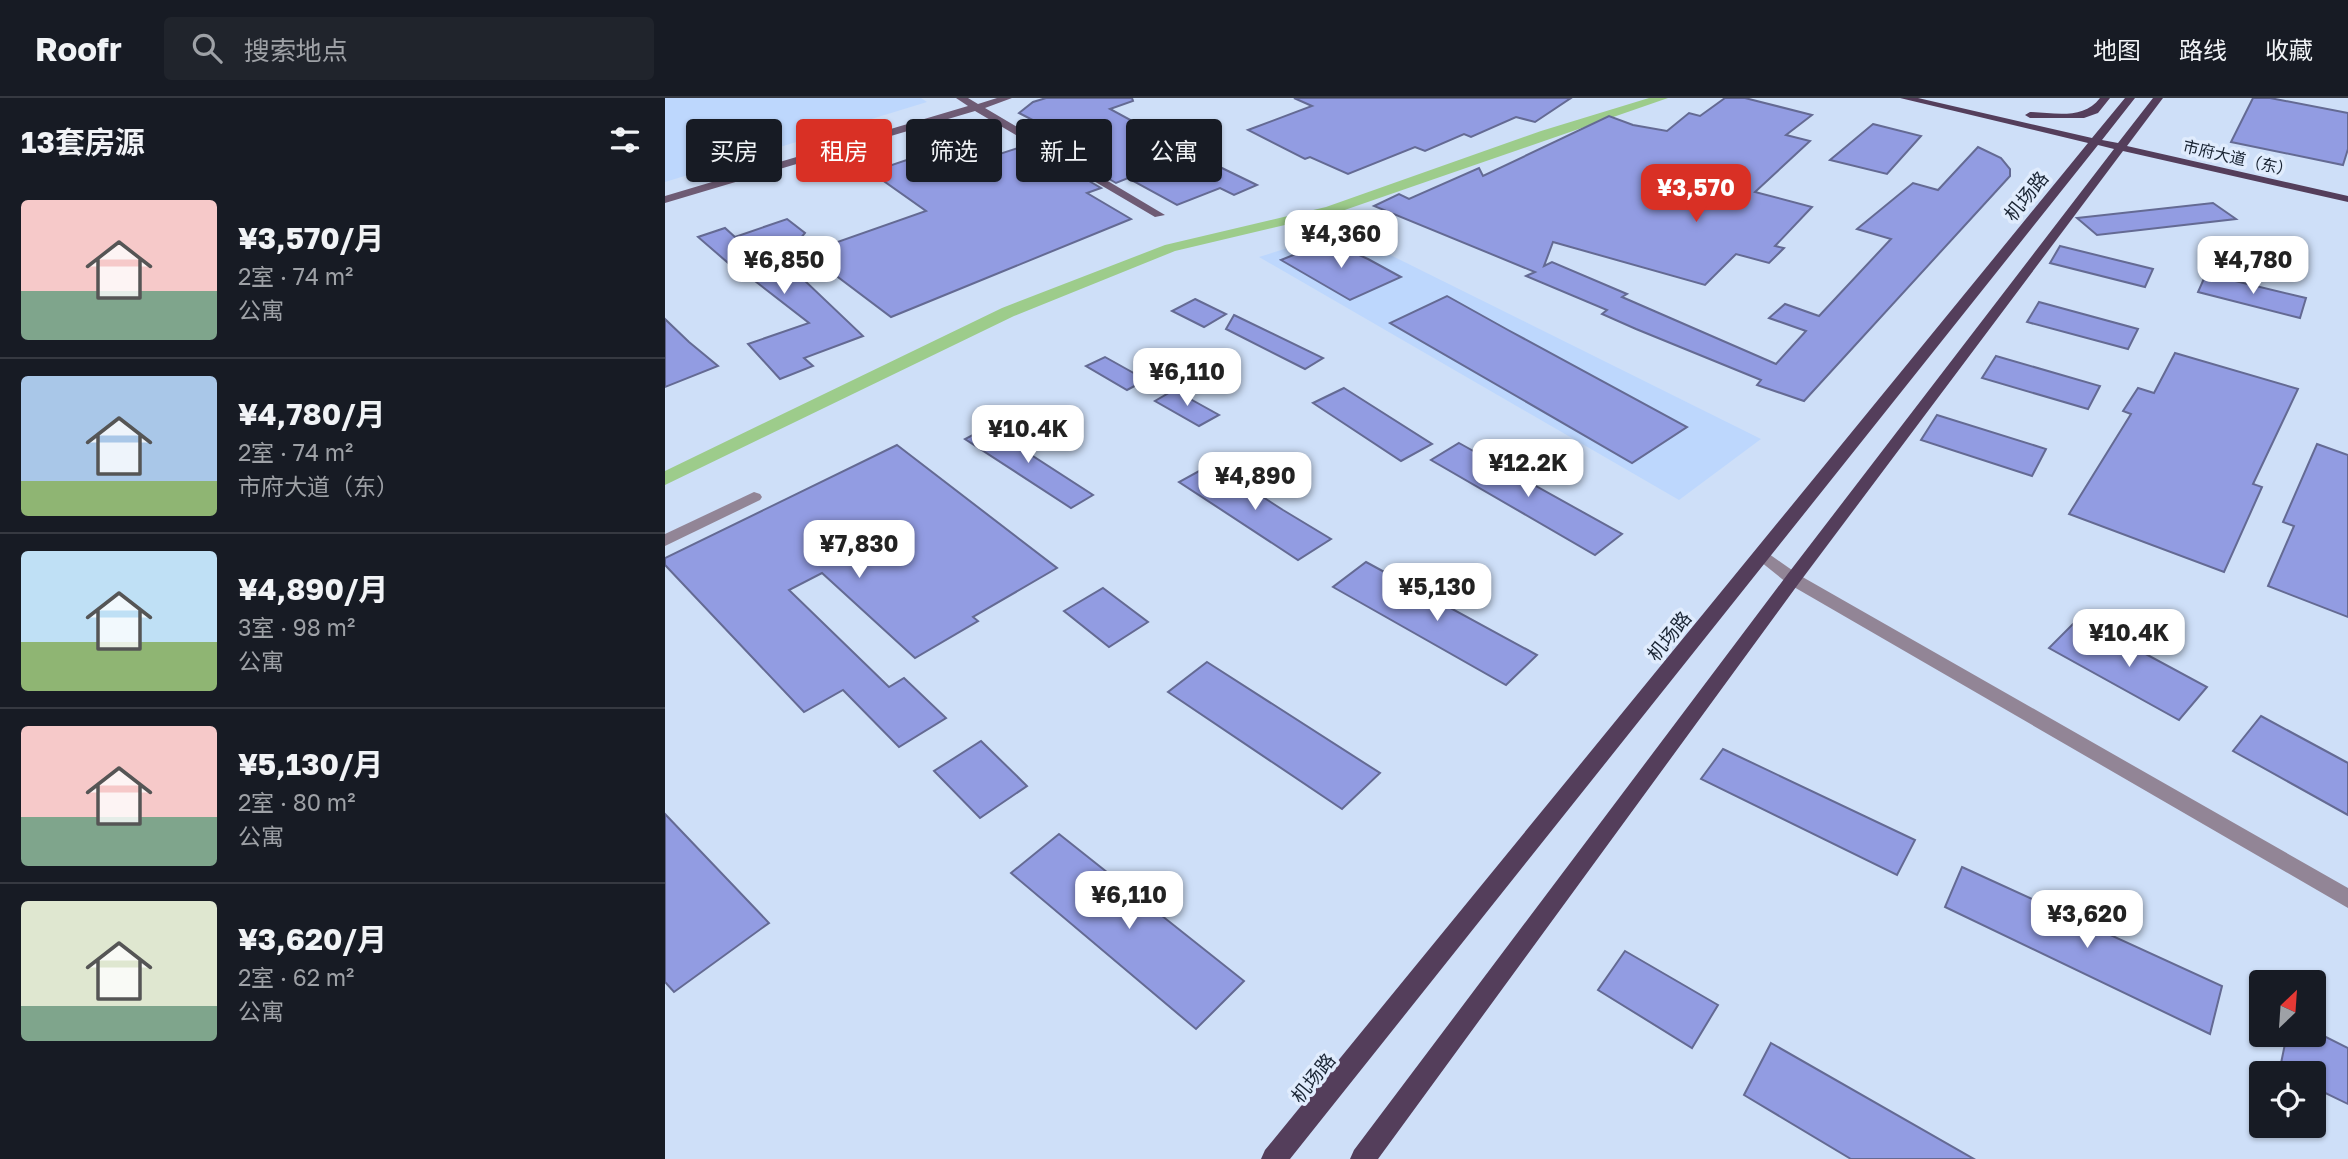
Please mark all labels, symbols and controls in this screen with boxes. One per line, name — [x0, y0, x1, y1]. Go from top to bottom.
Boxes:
search box — [164, 17, 654, 80]
text: Roofr — [35, 29, 122, 68]
icon: search — [188, 29, 226, 67]
text: 搜索地点 — [244, 35, 348, 66]
text: 地图 — [2093, 35, 2141, 64]
text: 路线 — [2179, 35, 2227, 64]
text: 收藏 — [2265, 35, 2313, 64]
chip: 买房 — [686, 119, 782, 182]
chip: 租房 — [796, 119, 892, 182]
chip: 筛选 — [906, 119, 1002, 182]
chip: 新上 — [1016, 119, 1112, 182]
chip: 公寓 — [1126, 119, 1222, 182]
icon: filters — [606, 121, 644, 159]
text: 13套房源 — [21, 124, 145, 160]
street label: 市府大道（东） — [2181, 136, 2295, 180]
pin: ¥3,570 — [1639, 164, 1753, 224]
street label: 机场路 — [1999, 166, 2052, 225]
text: ¥3,570 — [1657, 173, 1735, 201]
pin: ¥4,360 — [1284, 211, 1398, 270]
text: ¥4,360 — [1301, 219, 1381, 247]
text: ¥3,570/月 — [238, 220, 384, 256]
icon: home — [77, 228, 161, 312]
pin: ¥6,850 — [727, 236, 841, 296]
pin: ¥4,780 — [2196, 236, 2310, 296]
text: ¥6,850 — [744, 245, 824, 273]
text: ¥4,780 — [2213, 245, 2293, 273]
text: 2室 · 74 m² — [238, 262, 353, 290]
text: 公寓 — [238, 296, 284, 324]
pin: ¥6,110 — [1130, 348, 1244, 408]
text: ¥6,110 — [1149, 357, 1225, 385]
text: ¥4,780/月 — [238, 396, 386, 432]
icon: home — [77, 404, 161, 488]
pin: ¥10.4K — [971, 406, 1085, 465]
text: ¥10.4K — [988, 414, 1068, 442]
text: 2室 · 74 m² — [238, 438, 353, 466]
pin: ¥12.2K — [1471, 440, 1585, 499]
text: ¥12.2K — [1488, 448, 1568, 476]
pin: ¥4,890 — [1198, 452, 1312, 512]
text: ¥4,890 — [1214, 461, 1296, 489]
text: 市府大道（东） — [238, 472, 399, 500]
pin: ¥7,830 — [802, 520, 916, 580]
text: ¥7,830 — [820, 529, 898, 557]
pin: ¥5,130 — [1380, 564, 1494, 623]
text: ¥4,890/月 — [238, 571, 388, 607]
text: ¥5,130 — [1398, 572, 1476, 600]
icon: home — [77, 579, 161, 663]
street label: 机场路 — [1642, 606, 1695, 665]
pin: ¥10.4K — [2072, 610, 2186, 669]
text: 3室 · 98 m² — [238, 613, 355, 641]
text: ¥10.4K — [2089, 618, 2169, 646]
text: 公寓 — [238, 647, 284, 675]
text: ¥5,130/月 — [238, 746, 383, 782]
icon: home — [77, 754, 161, 838]
text: 2室 · 80 m² — [238, 788, 355, 816]
text: 公寓 — [238, 822, 284, 850]
pin: ¥6,110 — [1072, 872, 1186, 931]
text: ¥6,110 — [1091, 880, 1167, 908]
pin: ¥3,620 — [2030, 890, 2144, 950]
text: ¥3,620 — [2047, 899, 2127, 927]
text: ¥3,620/月 — [238, 921, 387, 957]
icon: home — [77, 929, 161, 1013]
text: 2室 · 62 m² — [238, 963, 354, 991]
north arrow — [2249, 970, 2326, 1046]
map controls — [2249, 970, 2326, 1138]
text: 公寓 — [238, 997, 284, 1025]
street label: 机场路 — [1286, 1048, 1339, 1107]
button: locate — [2249, 1061, 2326, 1138]

